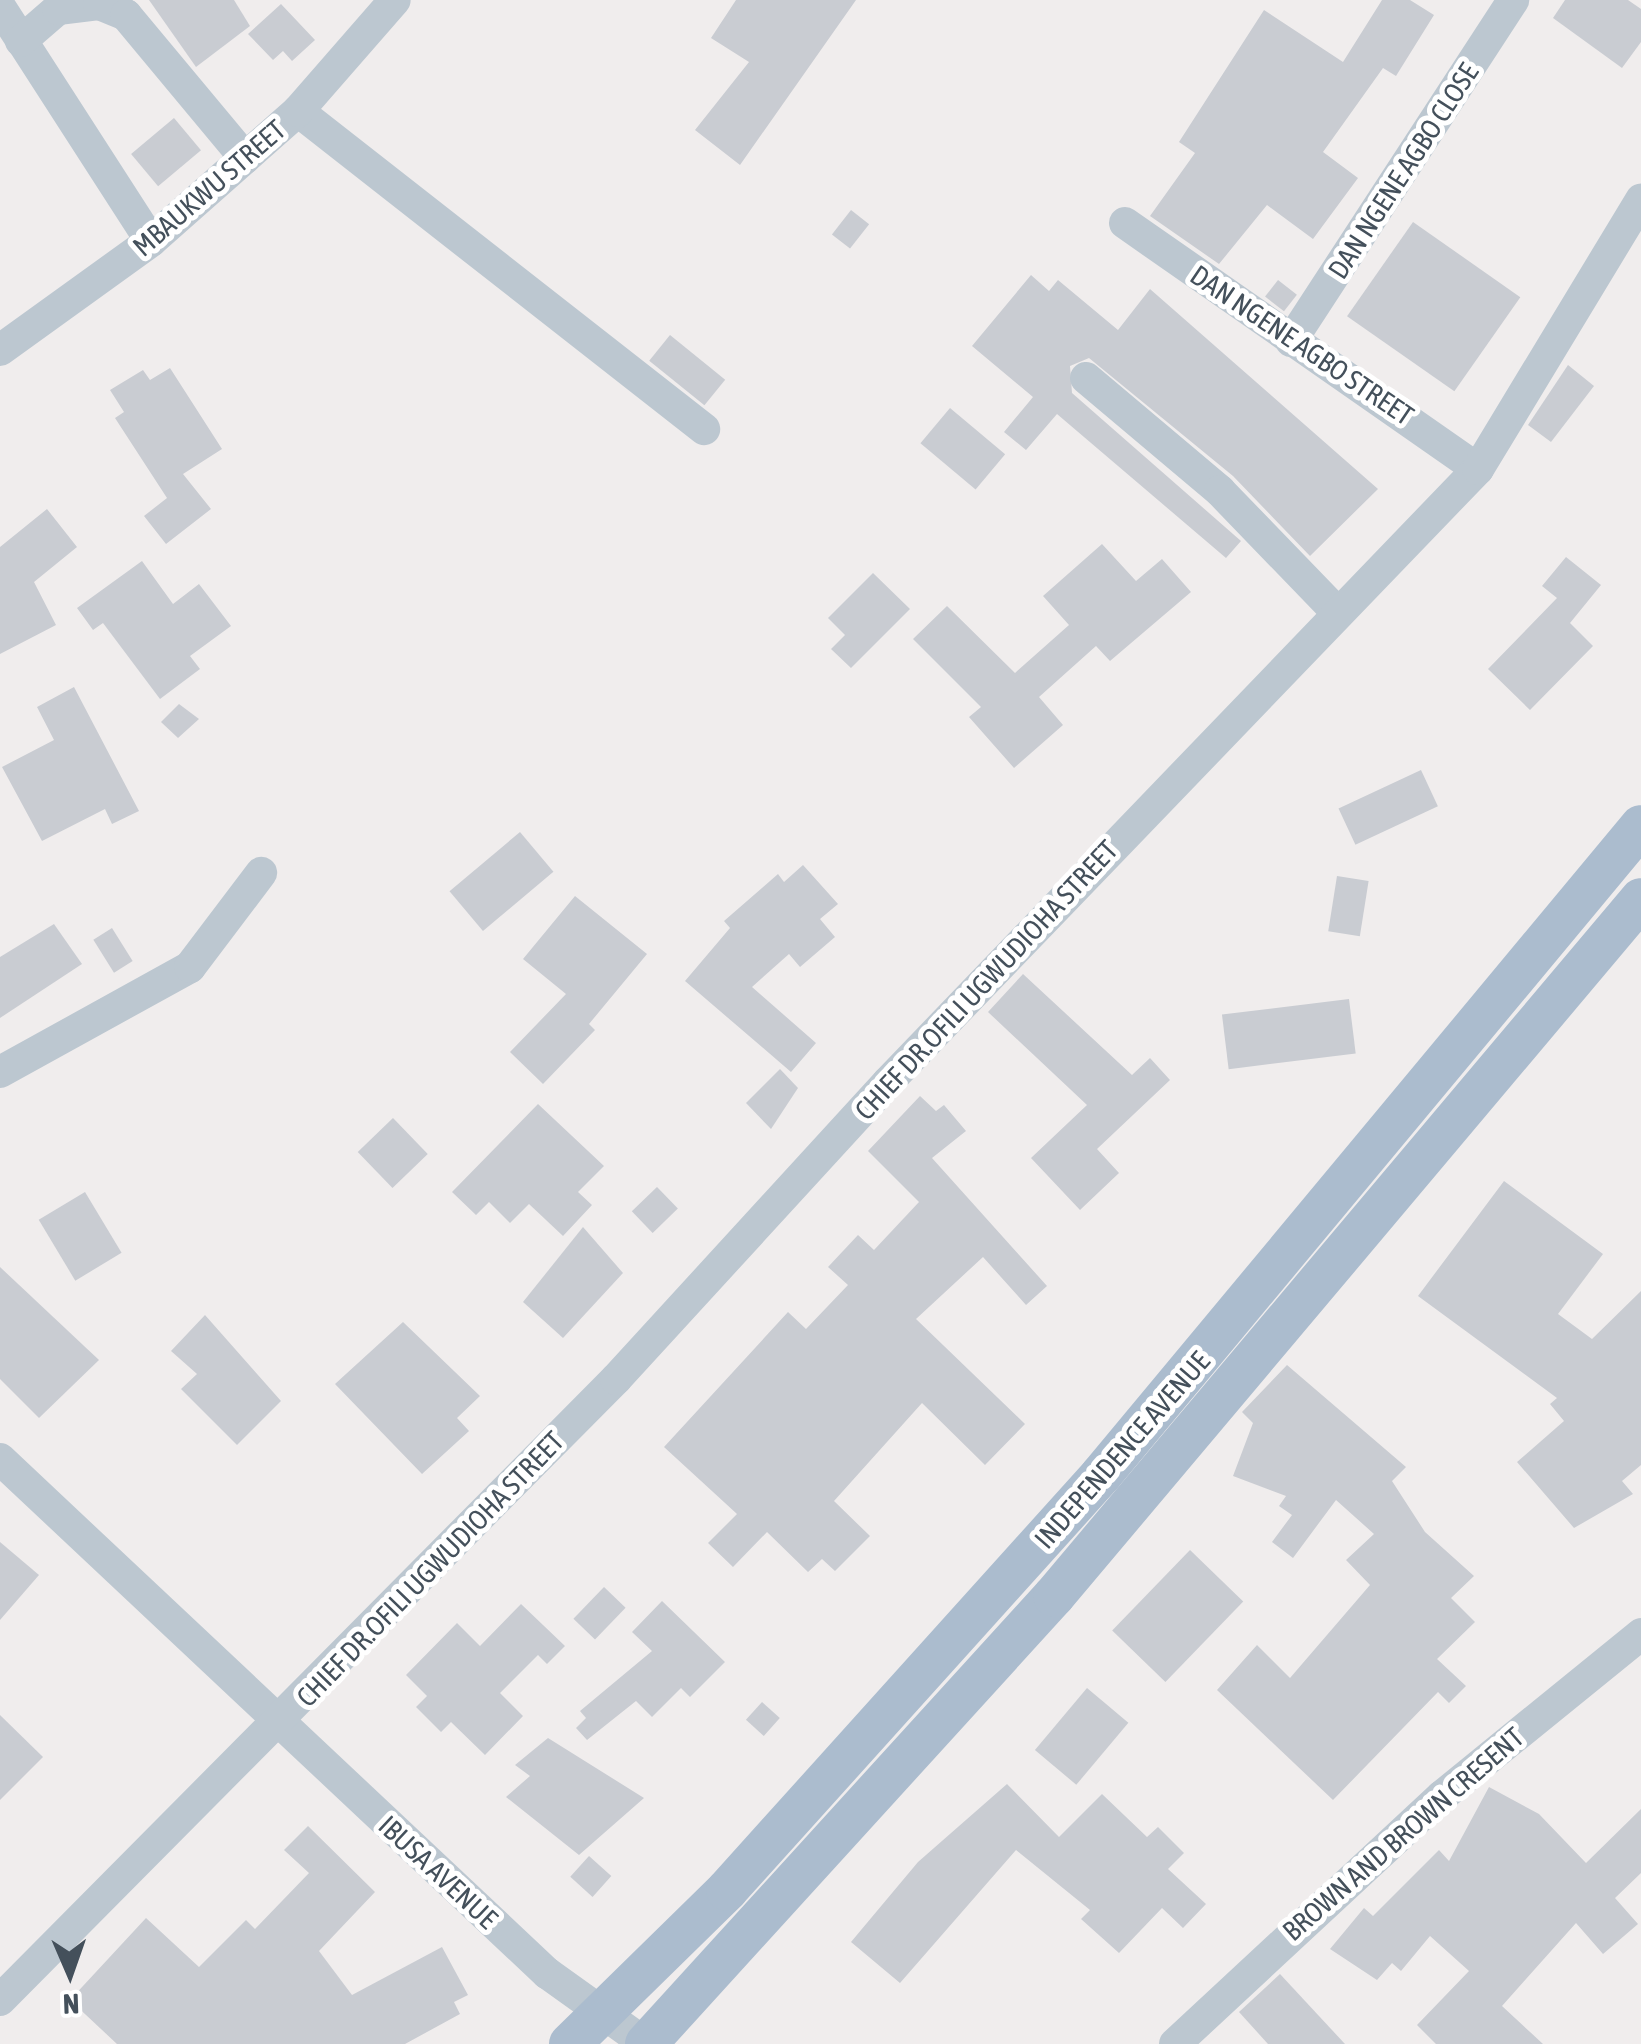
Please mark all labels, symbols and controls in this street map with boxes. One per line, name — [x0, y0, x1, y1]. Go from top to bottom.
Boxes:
street label: DAN NGENE AGBO CLOSE — [1321, 57, 1485, 285]
street label: MBAUKWU STREET — [126, 113, 292, 263]
street label: DAN NGENE AGBO STREET — [1184, 258, 1420, 432]
street label: CHIEF DR.OFILI UGWUDIOHA STREET — [848, 833, 1124, 1127]
street label: INDEPENDENCE AVENUE — [1027, 1345, 1217, 1555]
street label: CHIEF DR.OFILI UGWUDIOHA STREET — [290, 1424, 570, 1714]
street label: BROWN AND BROWN CRESENT — [1276, 1720, 1530, 1948]
street label: IBUSA AVENUE — [372, 1809, 504, 1935]
north arrow — [20, 1924, 120, 2024]
text: N — [62, 1988, 80, 2020]

